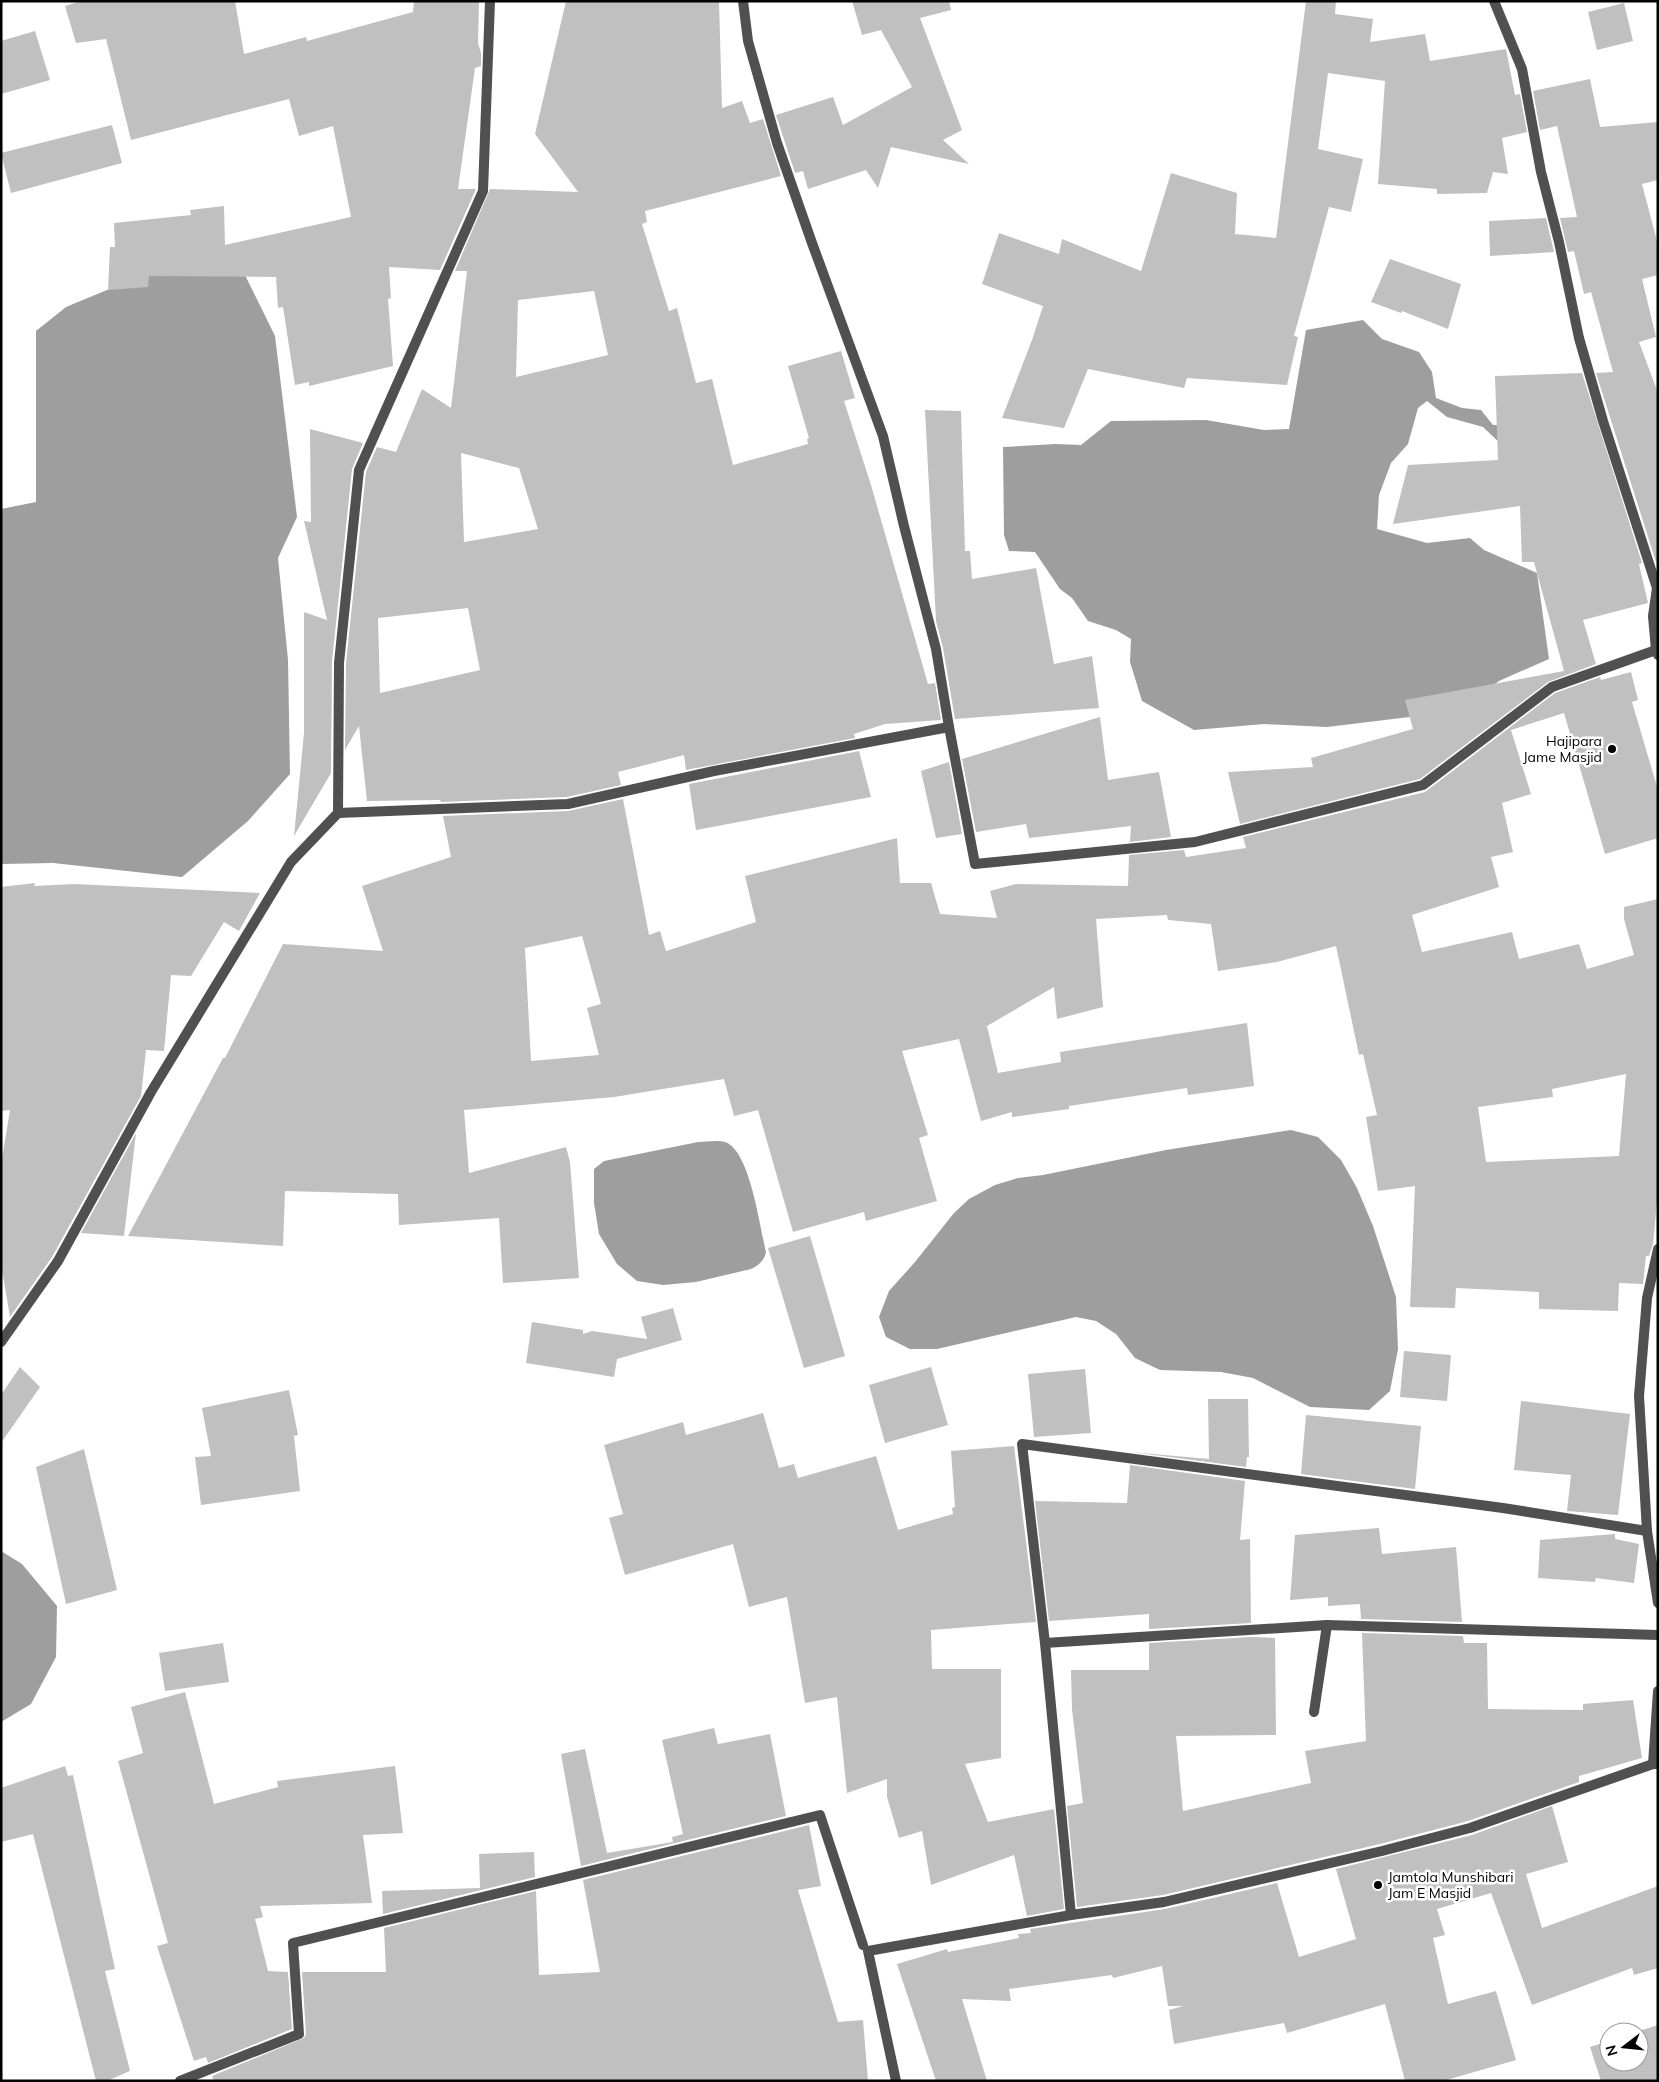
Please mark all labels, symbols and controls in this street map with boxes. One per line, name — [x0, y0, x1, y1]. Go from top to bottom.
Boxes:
place label: Hajipara Jame Masjid — [1523, 732, 1602, 766]
marker: Hajipara Jame Masjid — [1606, 743, 1618, 755]
place label: Jamtola Munshibari Jam E Masjid — [1388, 1868, 1514, 1902]
marker: Jamtola Munshibari Jam E Masjid — [1372, 1879, 1384, 1891]
north arrow — [1599, 2022, 1649, 2072]
text: N — [1601, 2043, 1622, 2058]

